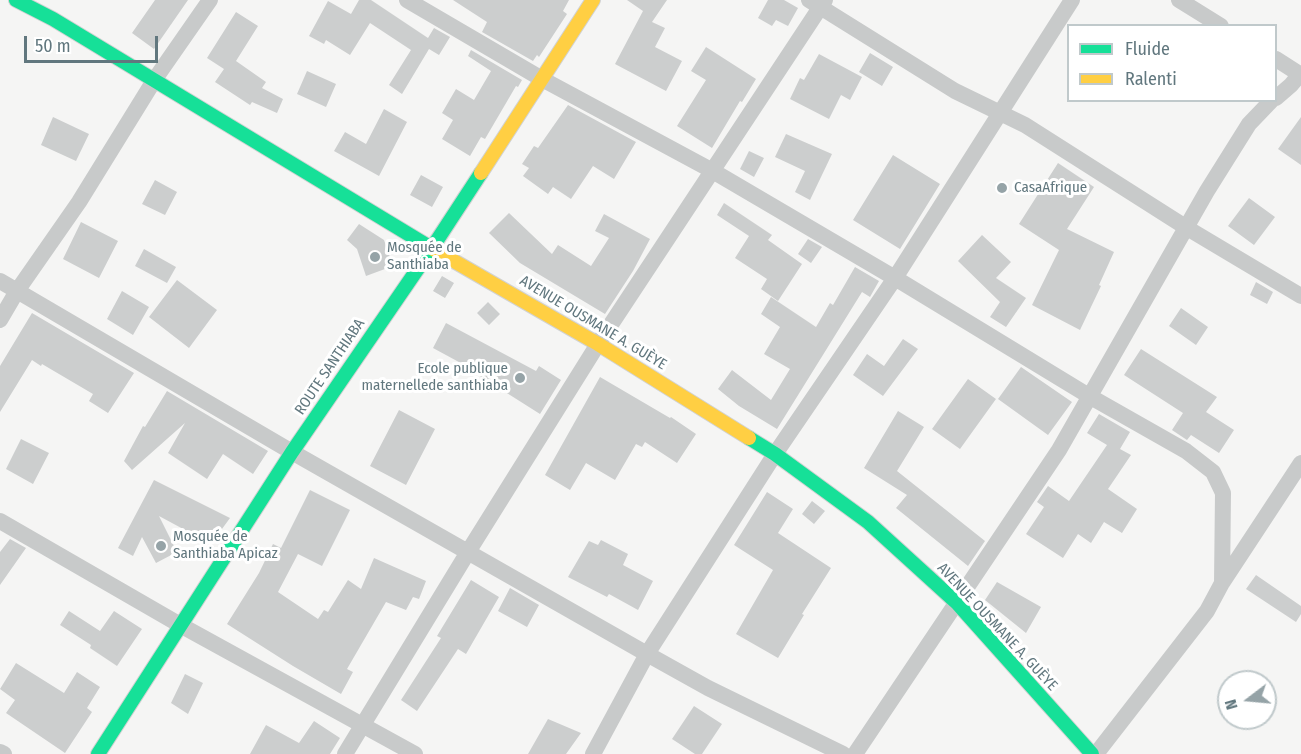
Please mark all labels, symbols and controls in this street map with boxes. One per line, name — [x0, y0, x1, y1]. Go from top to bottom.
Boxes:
scale bar — [27, 24, 160, 62]
legend — [1067, 24, 1277, 102]
text: 50 m — [35, 35, 71, 57]
text: Fluide — [1125, 38, 1170, 60]
text: Ralenti — [1125, 68, 1177, 90]
place label: CasaAfrique — [1014, 179, 1087, 197]
marker: CasaAfrique — [995, 181, 1009, 195]
place label: Mosquée de Santhiaba — [387, 239, 462, 274]
marker: Mosquée de Santhiaba — [368, 250, 382, 264]
street label: AVENUE OUSMANE A. GUÈYE — [516, 272, 670, 374]
street label: ROUTE SANTHIABA — [291, 316, 369, 418]
place label: Ecole publique maternellede santhiaba — [362, 360, 508, 395]
marker: Ecole publique maternellede santhiaba — [513, 371, 527, 385]
place label: Mosquée de Santhiaba Apicaz — [173, 528, 278, 563]
marker: Mosquée de Santhiaba Apicaz — [154, 539, 168, 553]
street label: AVENUE OUSMANE A. GUÈYE — [933, 559, 1061, 695]
north arrow — [1217, 670, 1277, 730]
text: N — [1221, 697, 1242, 712]

